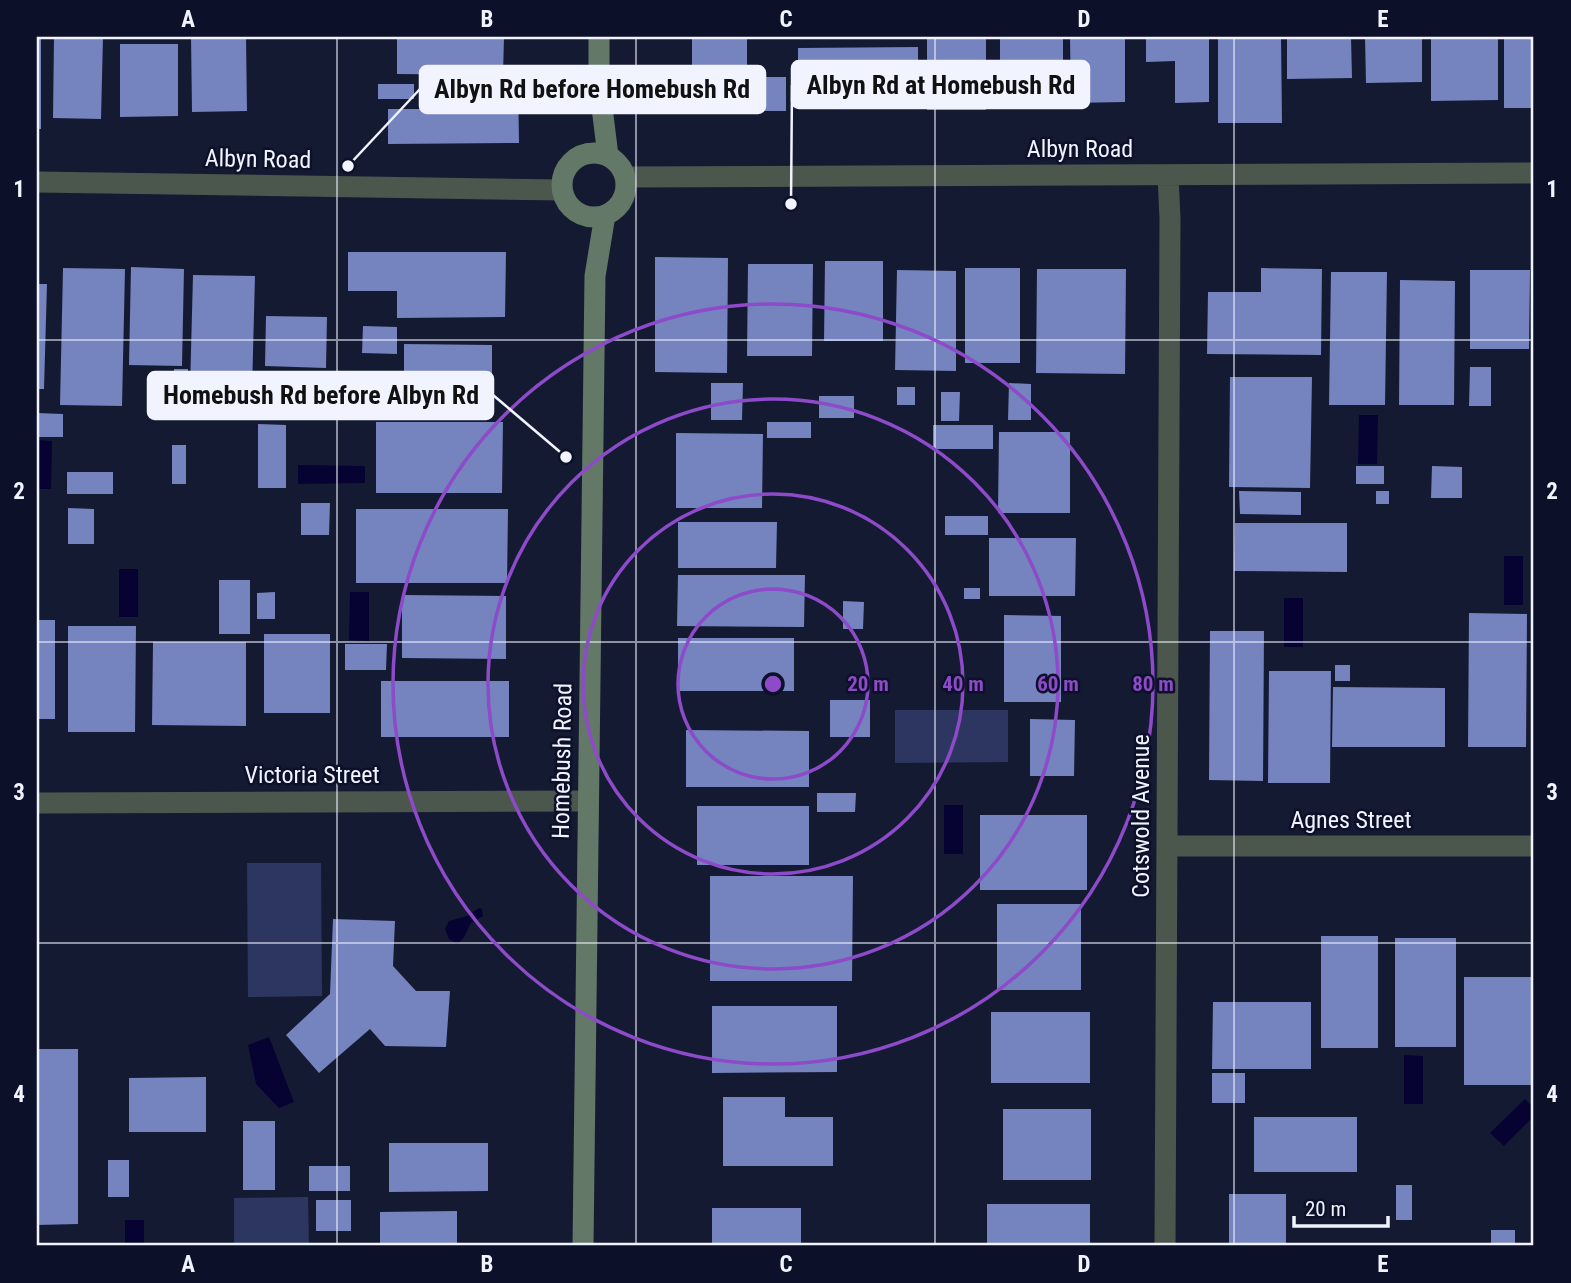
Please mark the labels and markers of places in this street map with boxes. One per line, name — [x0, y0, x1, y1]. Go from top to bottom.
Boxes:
callout: Albyn Rd at Homebush Rd — [792, 61, 1089, 108]
callout: Albyn Rd before Homebush Rd — [420, 66, 765, 113]
callout: Homebush Rd before Albyn Rd — [148, 372, 493, 419]
centre of rings — [761, 672, 785, 696]

